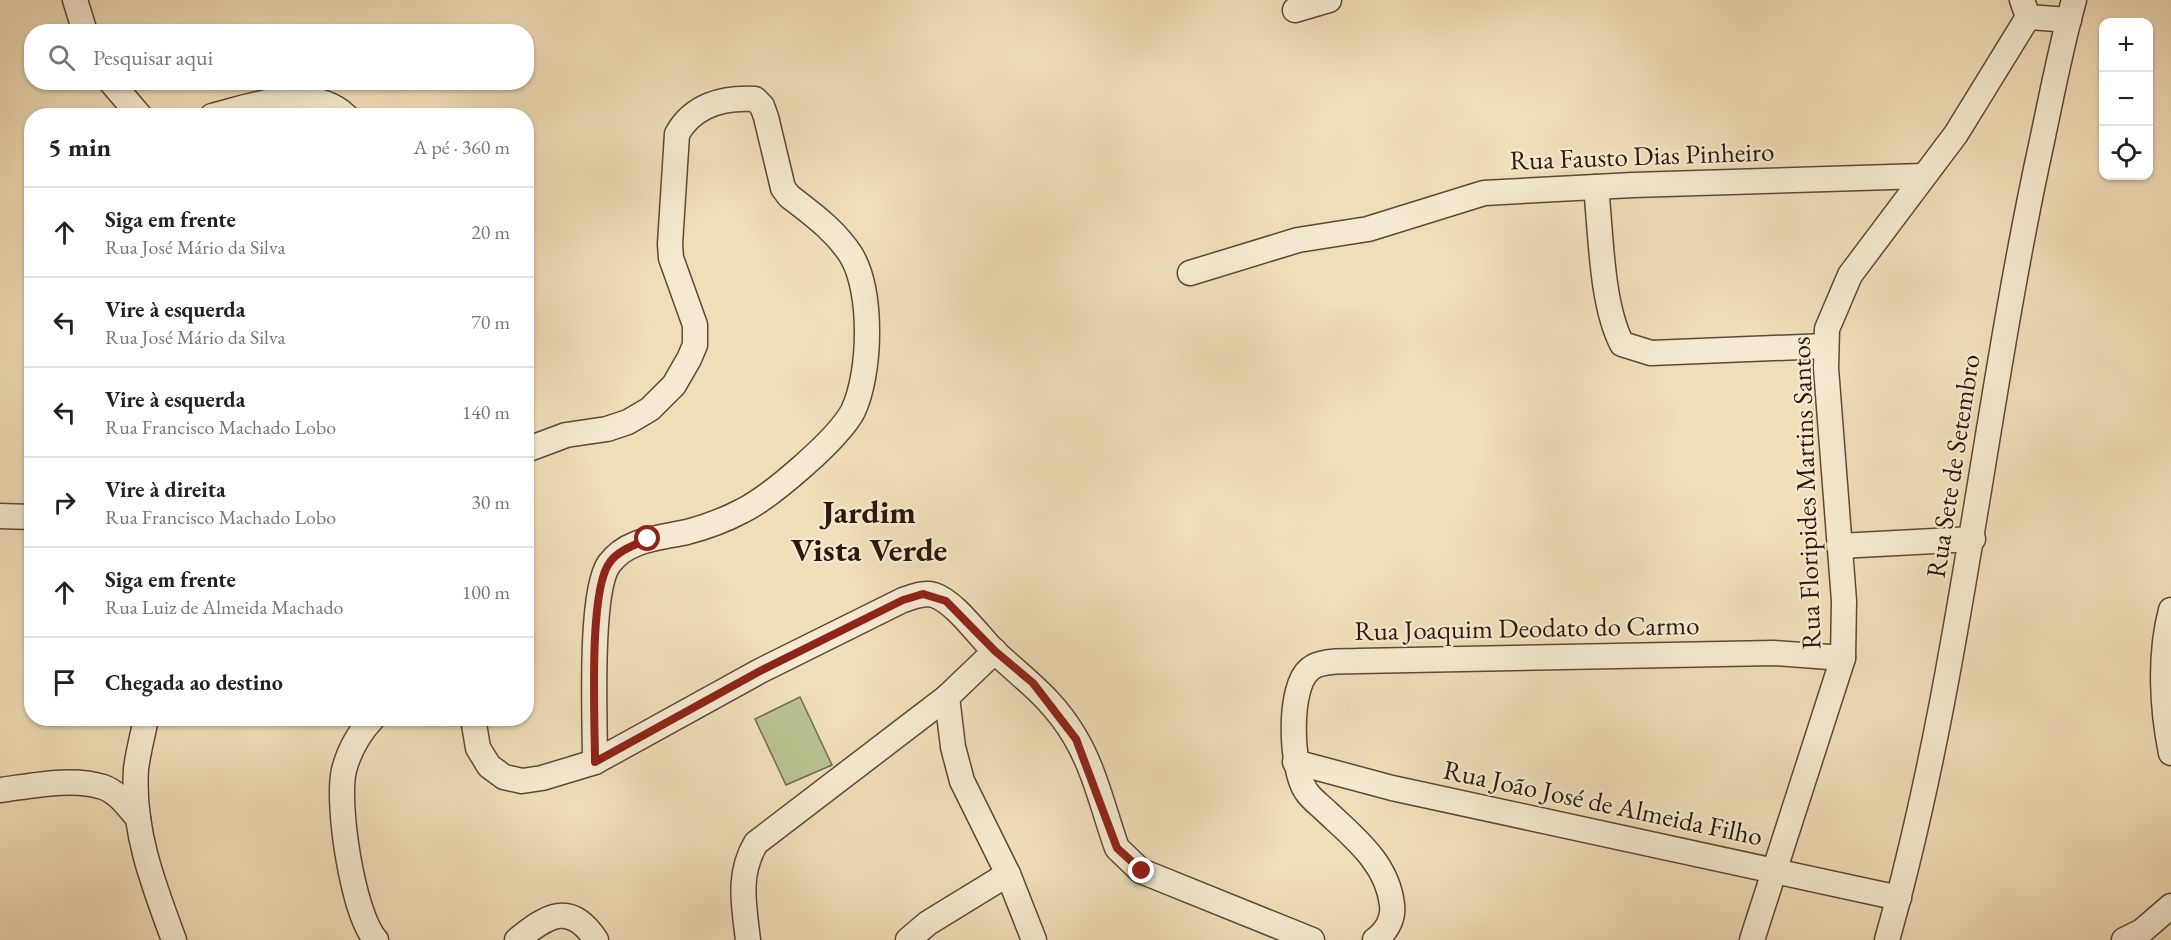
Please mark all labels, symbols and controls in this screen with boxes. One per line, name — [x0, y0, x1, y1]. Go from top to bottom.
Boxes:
map controls — [2099, 18, 2153, 180]
button: + — [2099, 18, 2153, 72]
search box — [24, 24, 534, 90]
icon: search — [45, 41, 78, 74]
text: Pesquisar aqui — [93, 43, 213, 72]
button: − — [2099, 72, 2153, 126]
button: locate — [2099, 126, 2153, 180]
text: 5 min — [48, 130, 111, 164]
street label: Rua Fausto Dias Pinheiro — [1509, 133, 1775, 178]
text: A pé · 360 m — [414, 134, 510, 160]
text: Siga em frente — [105, 205, 236, 234]
icon: ahead — [48, 216, 81, 249]
text: 20 m — [471, 219, 510, 245]
text: Rua José Mário da Silva — [105, 234, 285, 260]
text: Vire à esquerda — [105, 295, 245, 324]
icon: left — [48, 306, 81, 339]
text: 70 m — [471, 309, 510, 335]
text: Rua José Mário da Silva — [105, 324, 285, 350]
street label: Rua Floripides Martins Santos — [1783, 336, 1828, 650]
street label: Rua Sete de Setembro — [1918, 352, 1987, 580]
text: Vire à esquerda — [105, 385, 245, 414]
icon: left — [48, 396, 81, 429]
text: 140 m — [462, 399, 510, 425]
text: Rua Francisco Machado Lobo — [105, 414, 336, 440]
text: Vire à direita — [105, 475, 226, 504]
icon: right — [48, 486, 81, 519]
text: 30 m — [471, 489, 510, 515]
district label: Jardim Vista Verde — [791, 490, 947, 571]
text: Rua Francisco Machado Lobo — [105, 504, 336, 530]
route start — [634, 525, 660, 551]
text: Siga em frente — [105, 565, 236, 594]
icon: ahead — [48, 576, 81, 609]
text: 100 m — [462, 579, 510, 605]
text: Rua Luiz de Almeida Machado — [105, 594, 343, 620]
street label: Rua Joaquim Deodato do Carmo — [1354, 607, 1700, 648]
icon: arrive — [48, 666, 81, 699]
text: Chegada ao destino — [105, 668, 283, 697]
street label: Rua João José de Almeida Filho — [1440, 752, 1766, 853]
route end — [1128, 857, 1154, 883]

